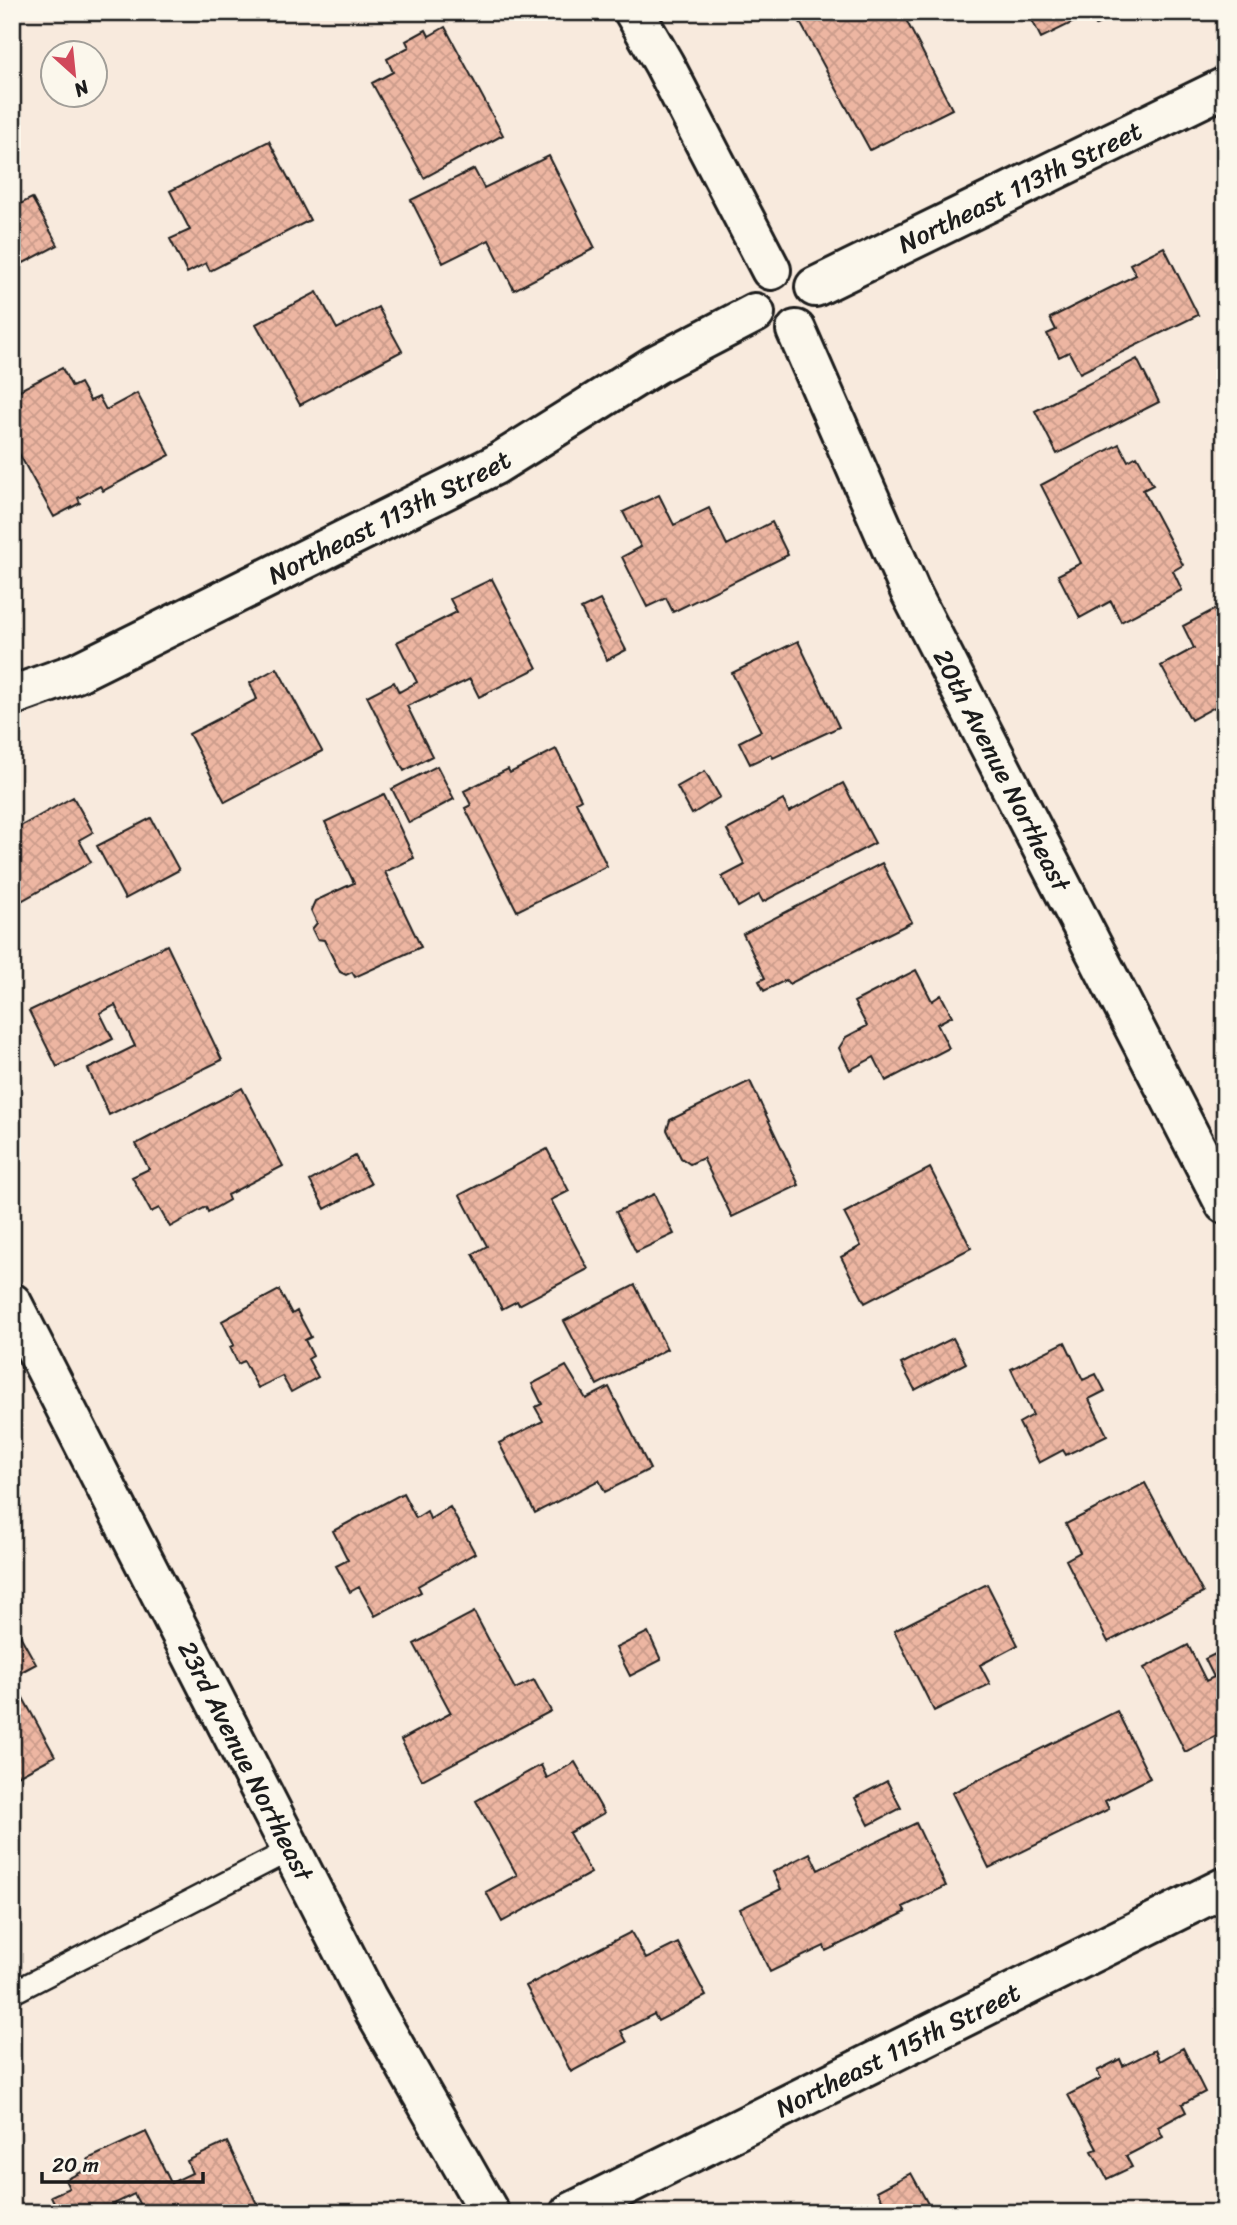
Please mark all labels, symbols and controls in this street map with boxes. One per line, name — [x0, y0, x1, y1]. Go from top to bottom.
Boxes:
north arrow — [38, 38, 108, 108]
text: N — [67, 71, 96, 107]
street label: Northeast 113th Street — [890, 108, 1150, 266]
street label: Northeast 113th Street — [259, 437, 521, 597]
street label: 20th Avenue Northeast — [920, 640, 1084, 901]
street label: 23rd Avenue Northeast — [165, 1632, 327, 1891]
street label: Northeast 115th Street — [767, 1969, 1028, 2130]
scale bar — [42, 2141, 203, 2185]
text: 20 m — [52, 2146, 99, 2184]

